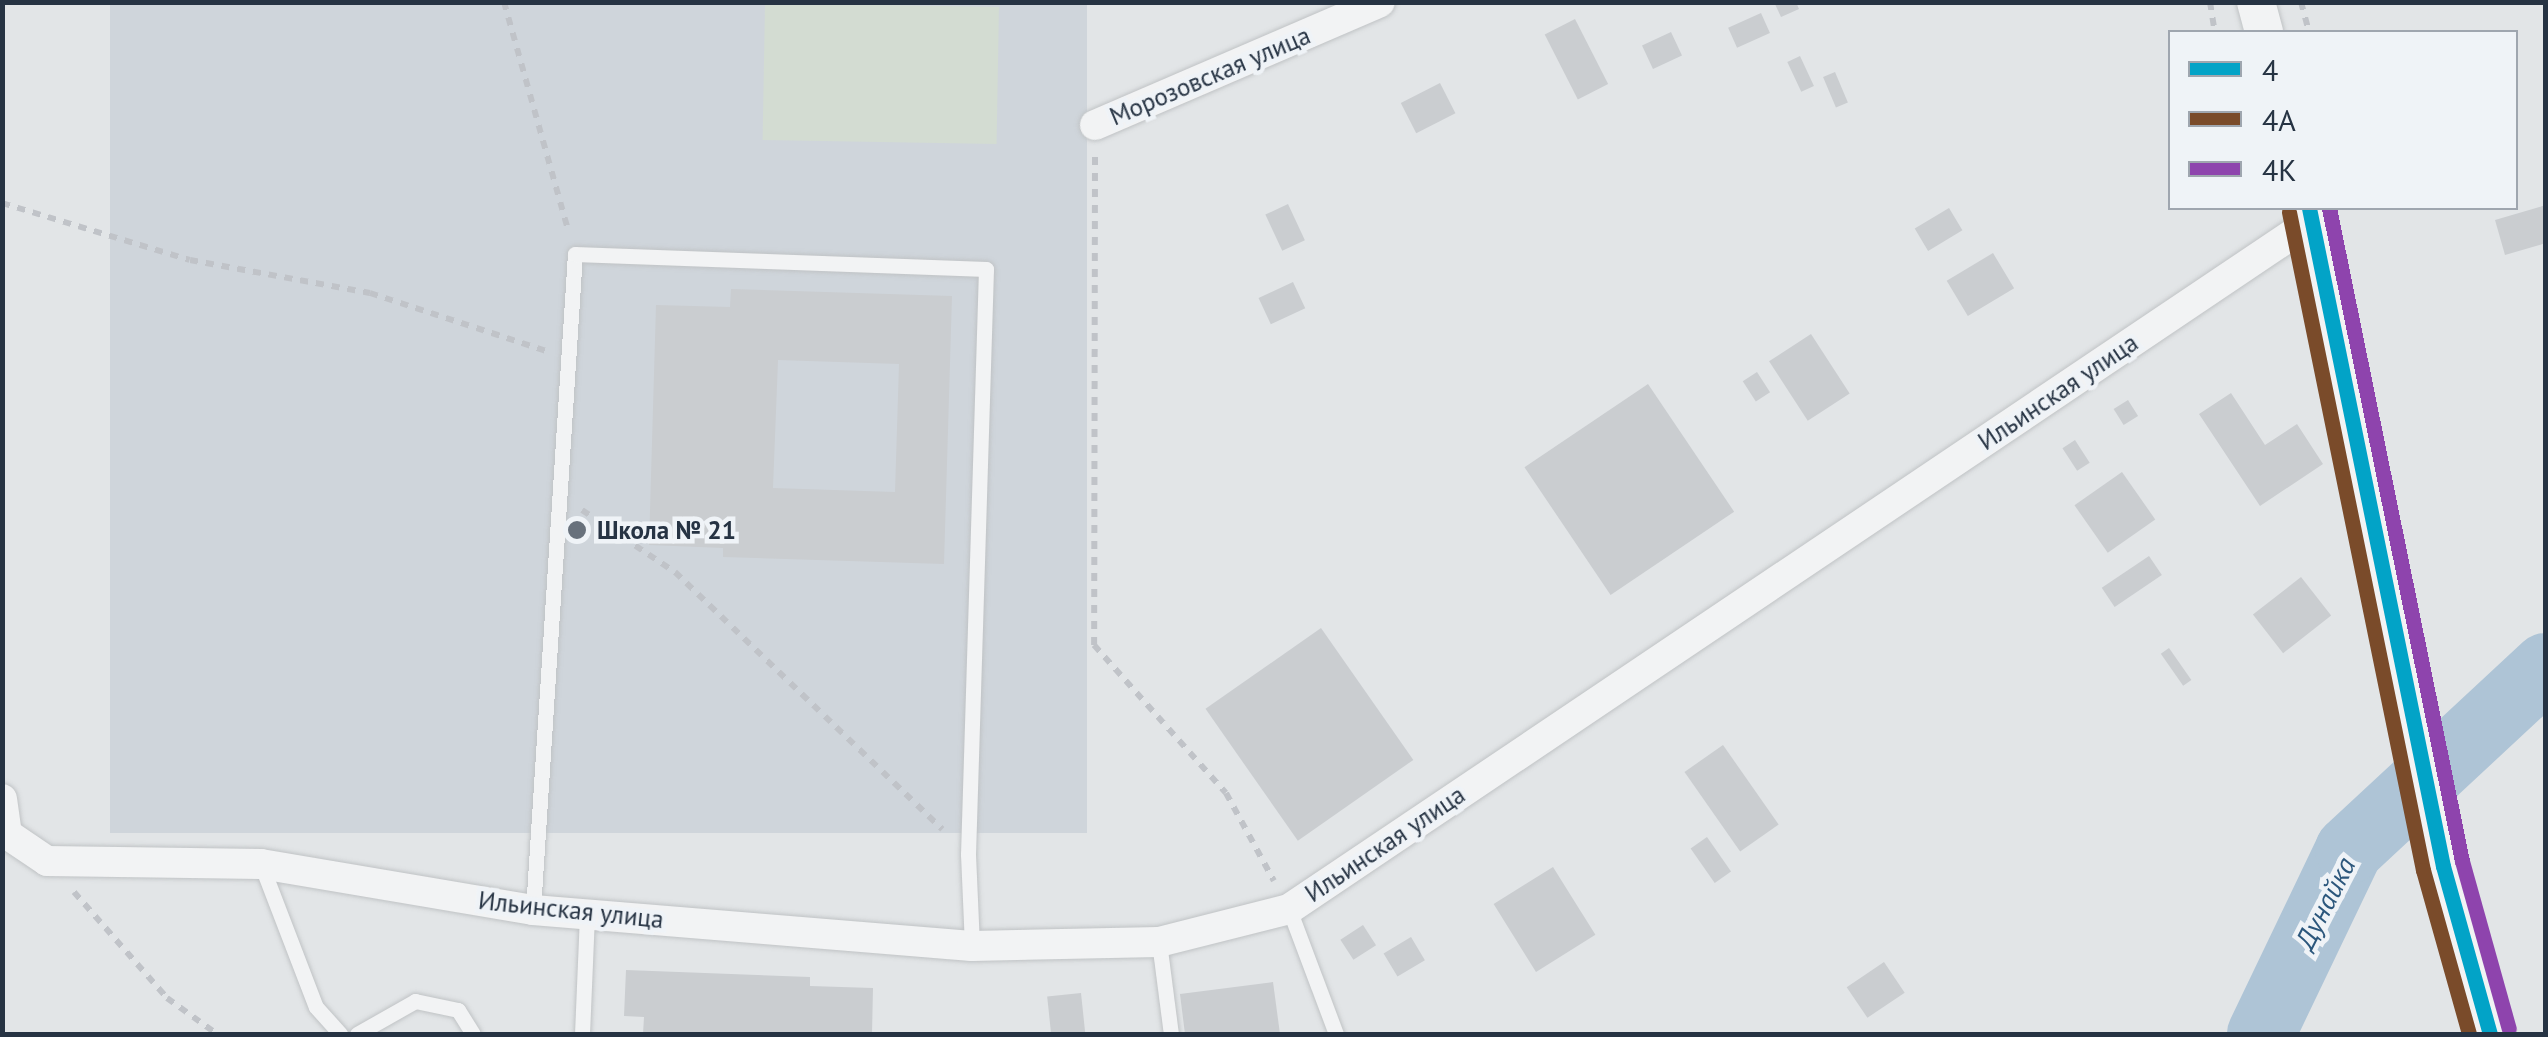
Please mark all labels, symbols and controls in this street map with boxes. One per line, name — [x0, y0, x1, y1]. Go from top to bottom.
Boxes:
street label: Морозовская улица — [1105, 20, 1315, 132]
legend — [2168, 30, 2518, 210]
text: 4 — [2262, 50, 2278, 89]
text: 4А — [2262, 100, 2296, 139]
text: 4К — [2262, 150, 2297, 189]
street label: Ильинская улица — [1972, 328, 2144, 456]
place label: Школа № 21 — [597, 515, 736, 545]
marker: Школа № 21 — [566, 519, 588, 541]
street label: Ильинская улица — [1299, 780, 1471, 908]
water label: Дунайка — [2288, 851, 2362, 955]
street label: Ильинская улица — [477, 885, 665, 935]

